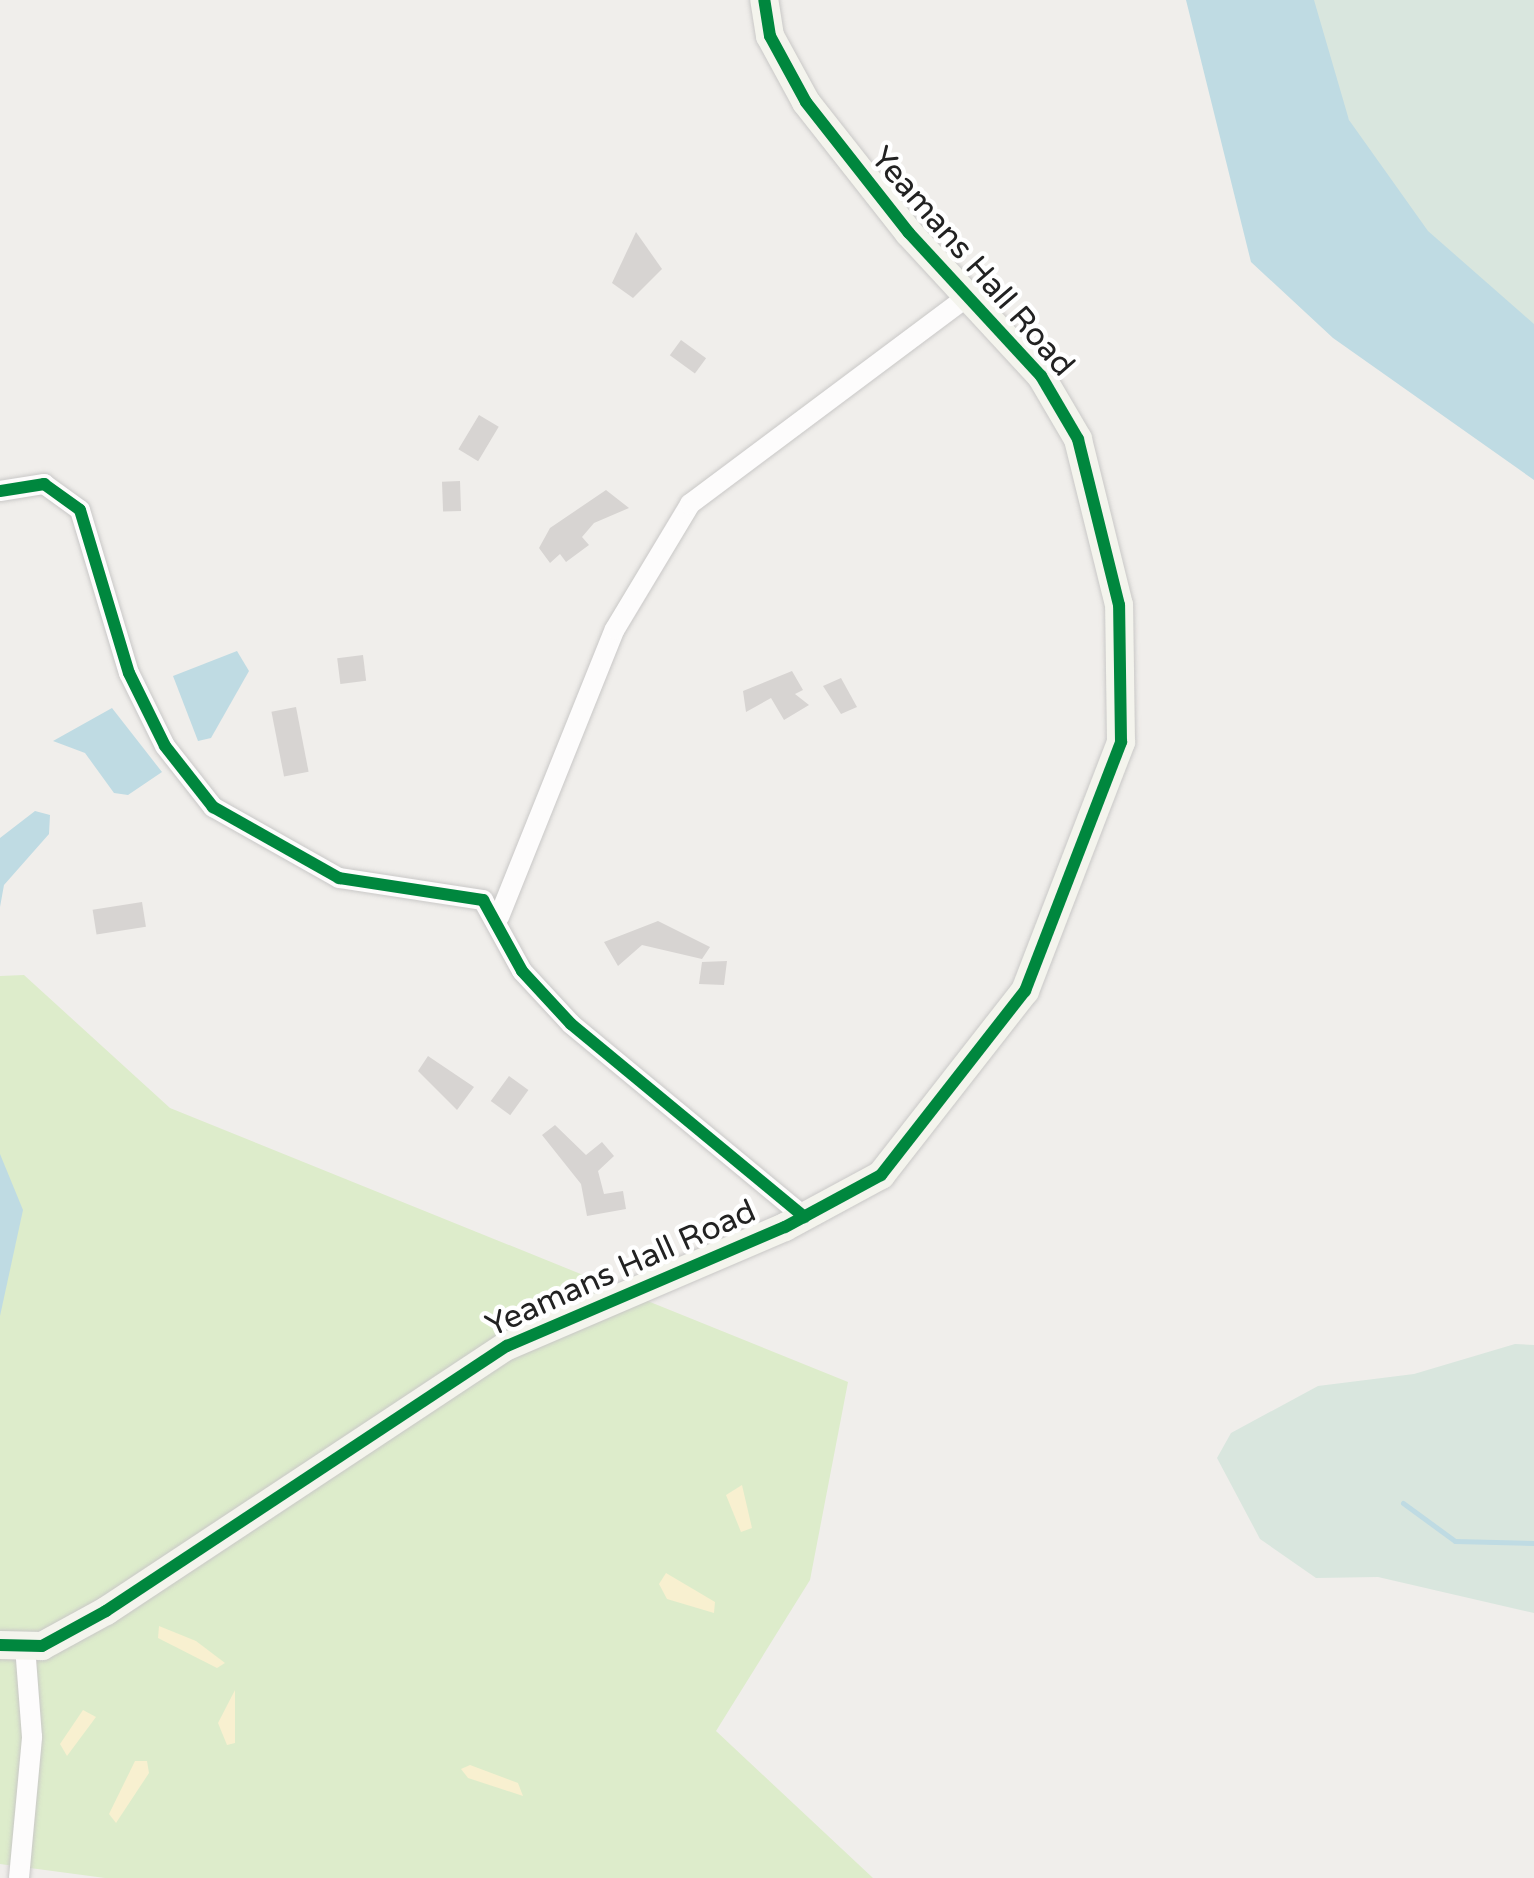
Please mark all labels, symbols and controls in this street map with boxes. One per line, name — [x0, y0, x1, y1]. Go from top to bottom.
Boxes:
street label: Yeamans Hall Road — [862, 139, 1082, 385]
street label: Yeamans Hall Road — [480, 1192, 762, 1346]

